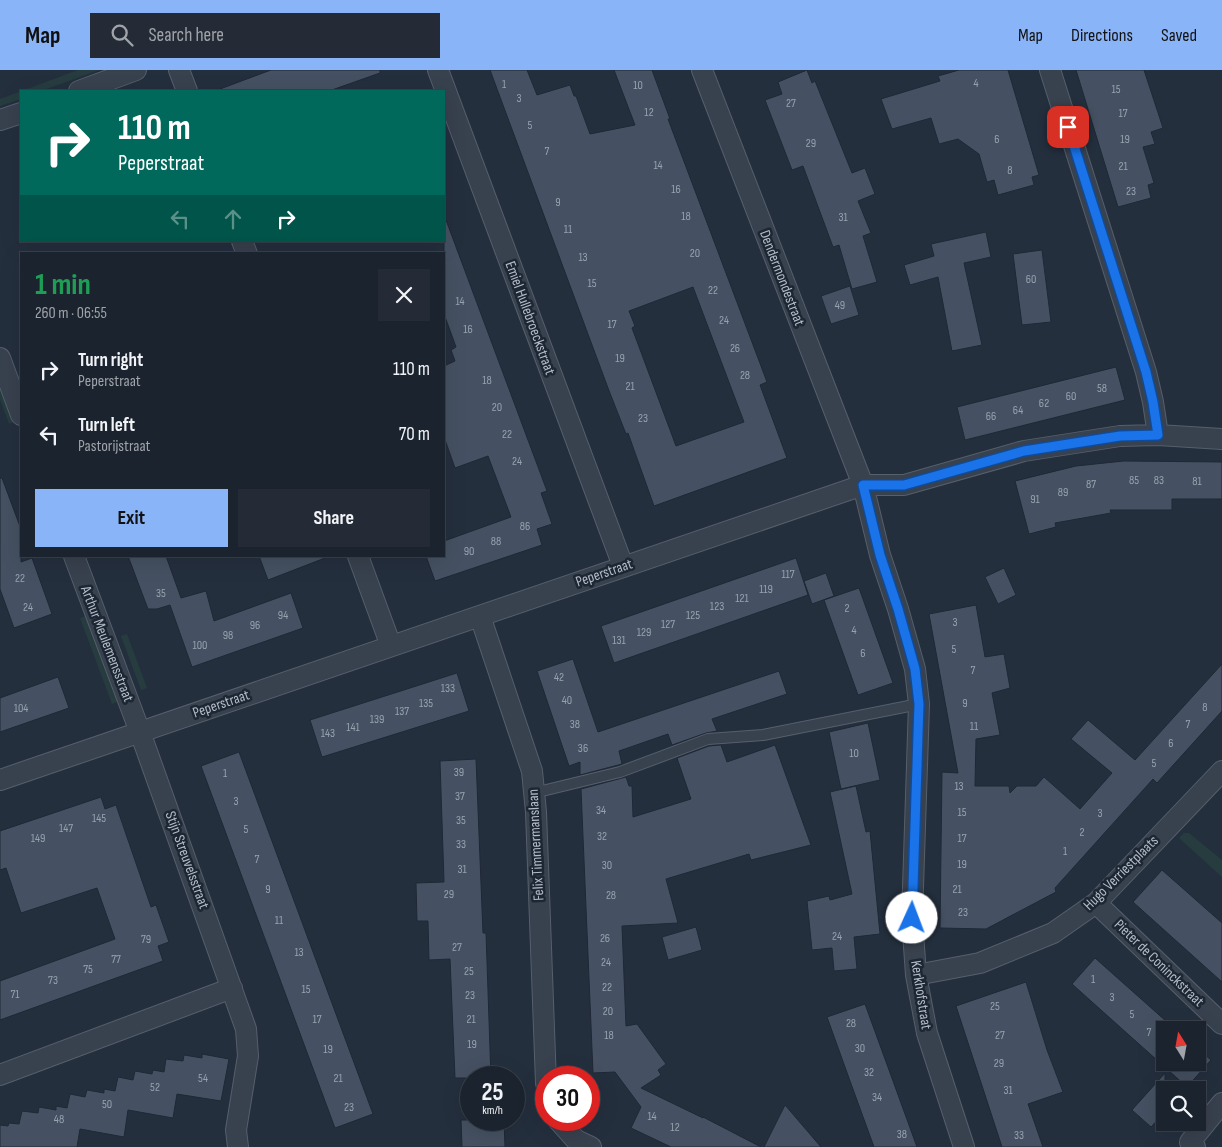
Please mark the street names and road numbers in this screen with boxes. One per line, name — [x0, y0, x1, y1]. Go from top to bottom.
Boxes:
street label: Dendermondestraat — [755, 227, 809, 329]
street label: Emiel Hullebroeckstraat — [501, 259, 560, 378]
street label: Peperstraat — [573, 554, 635, 592]
street label: Arthur Meulemensstraat — [76, 582, 138, 705]
street label: Peperstraat — [190, 685, 252, 723]
street label: Felix Timmermanslaan — [524, 789, 548, 901]
street label: Stijn Streuvelsstraat — [161, 809, 214, 912]
street label: Hugo Verriestplaats — [1079, 831, 1163, 915]
street label: Pieter de Coninckstraat — [1110, 915, 1208, 1011]
street label: Kerkhofstraat — [906, 959, 936, 1031]

